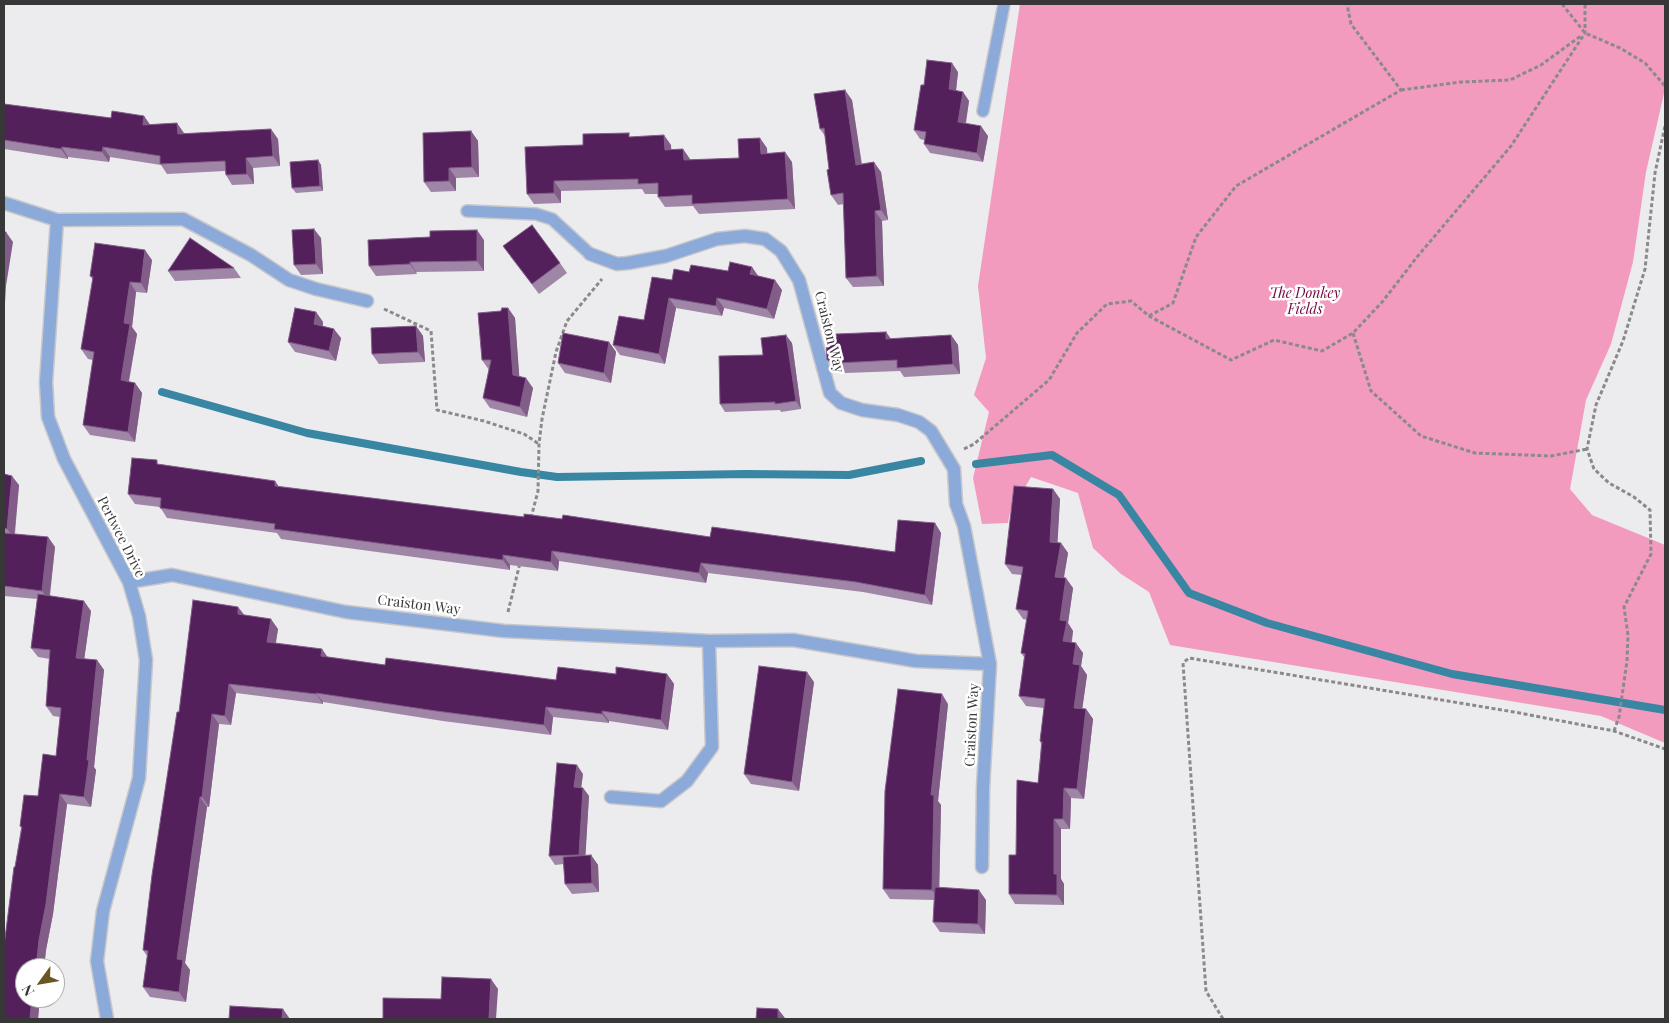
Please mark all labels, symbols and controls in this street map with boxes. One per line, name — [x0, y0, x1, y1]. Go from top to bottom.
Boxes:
park label: The Donkey Fields — [1270, 286, 1340, 318]
street label: Craiston Way — [811, 289, 847, 375]
street label: Pertwee Drive — [93, 494, 149, 580]
street label: Craiston Way — [376, 592, 462, 618]
street label: Craiston Way — [961, 683, 983, 767]
north arrow — [15, 958, 65, 1008]
text: N — [17, 981, 38, 1000]

